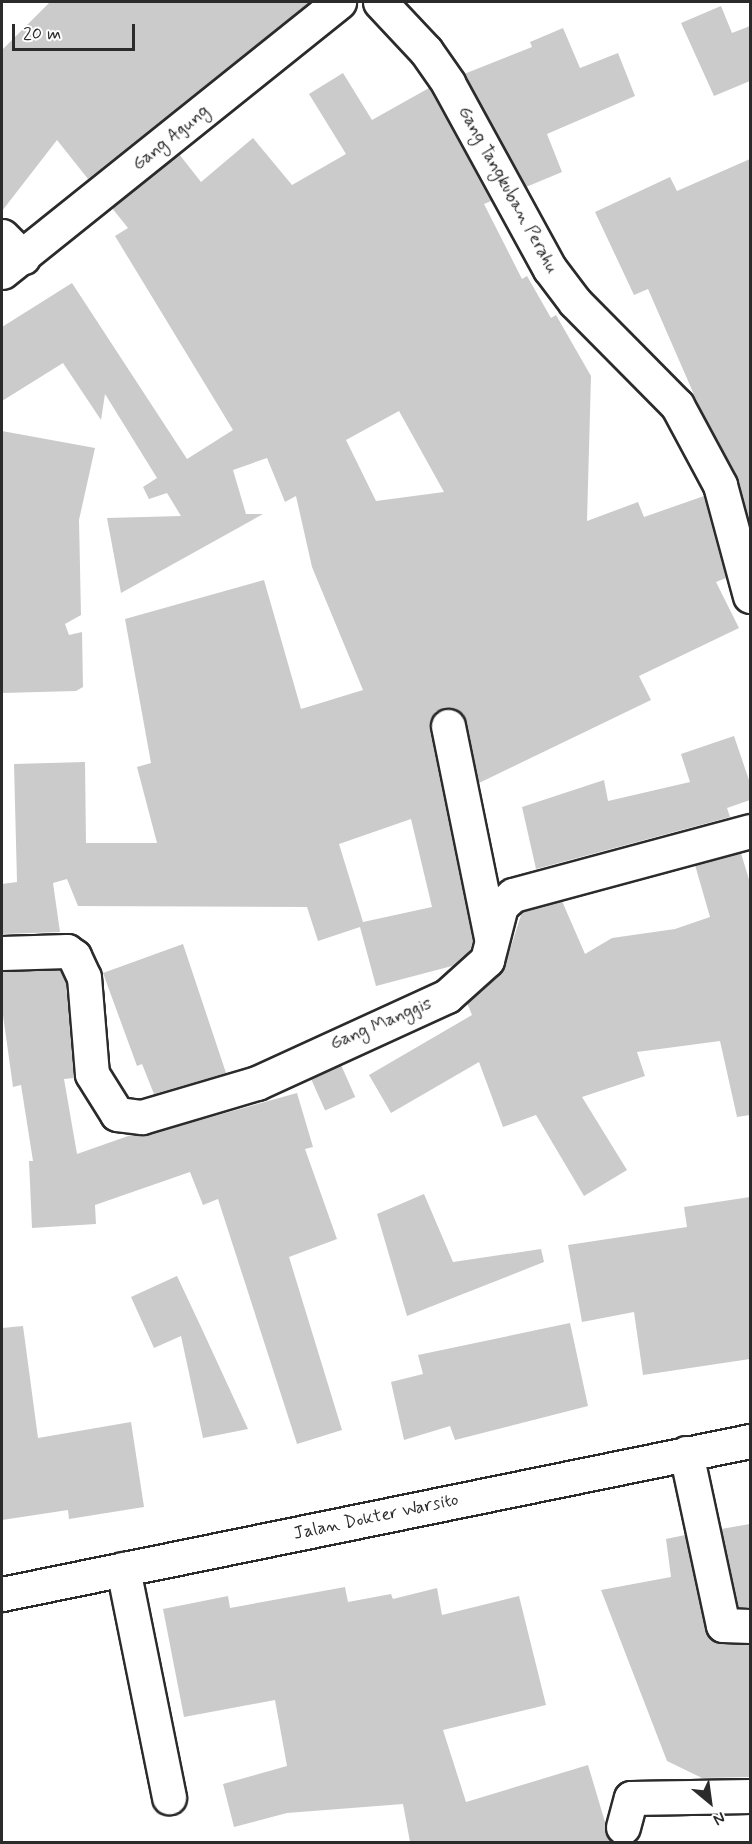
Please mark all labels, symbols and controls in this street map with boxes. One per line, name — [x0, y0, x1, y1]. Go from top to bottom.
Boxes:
scale bar — [15, 12, 138, 50]
text: 20 m — [23, 22, 61, 46]
street label: Gang Agung — [130, 102, 212, 174]
street label: Gang Tangkuban Perahu — [453, 103, 563, 277]
street label: Gang Manggis — [327, 993, 435, 1055]
street label: Jalan Dokter Warsito — [290, 1489, 462, 1545]
north arrow — [680, 1772, 740, 1832]
text: N — [709, 1806, 729, 1830]

